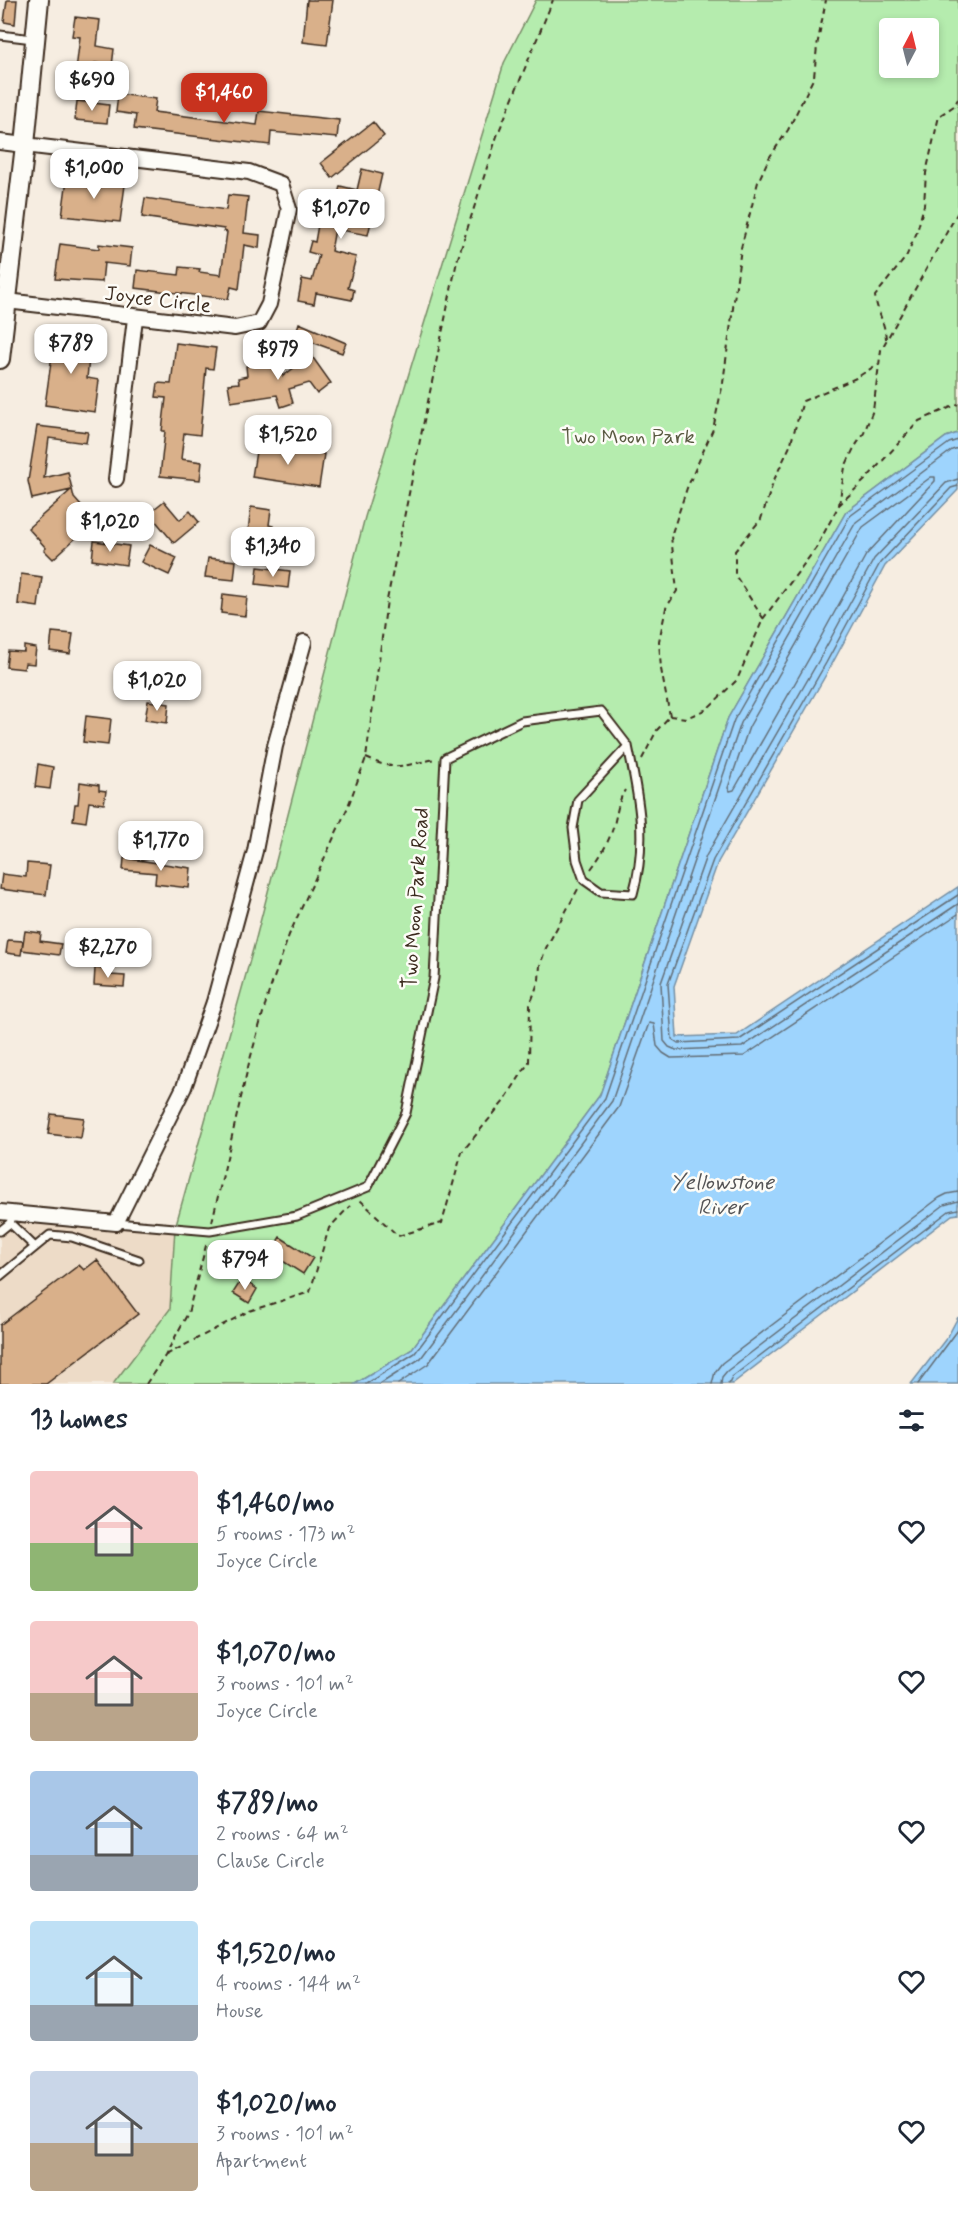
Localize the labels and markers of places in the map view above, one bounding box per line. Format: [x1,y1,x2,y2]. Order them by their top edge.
pin: $690 [56,61,128,112]
pin: $1,460 [175,73,273,124]
pin: $1,000 [45,149,143,200]
pin: $1,070 [292,189,390,240]
pin: $789 [35,324,107,375]
pin: $979 [242,330,314,381]
pin: $1,520 [239,415,337,466]
pin: $1,020 [61,502,159,553]
pin: $1,340 [224,527,322,578]
pin: $1,020 [108,661,206,712]
pin: $1,770 [112,821,210,872]
pin: $2,270 [59,928,157,979]
pin: $794 [209,1240,281,1291]

